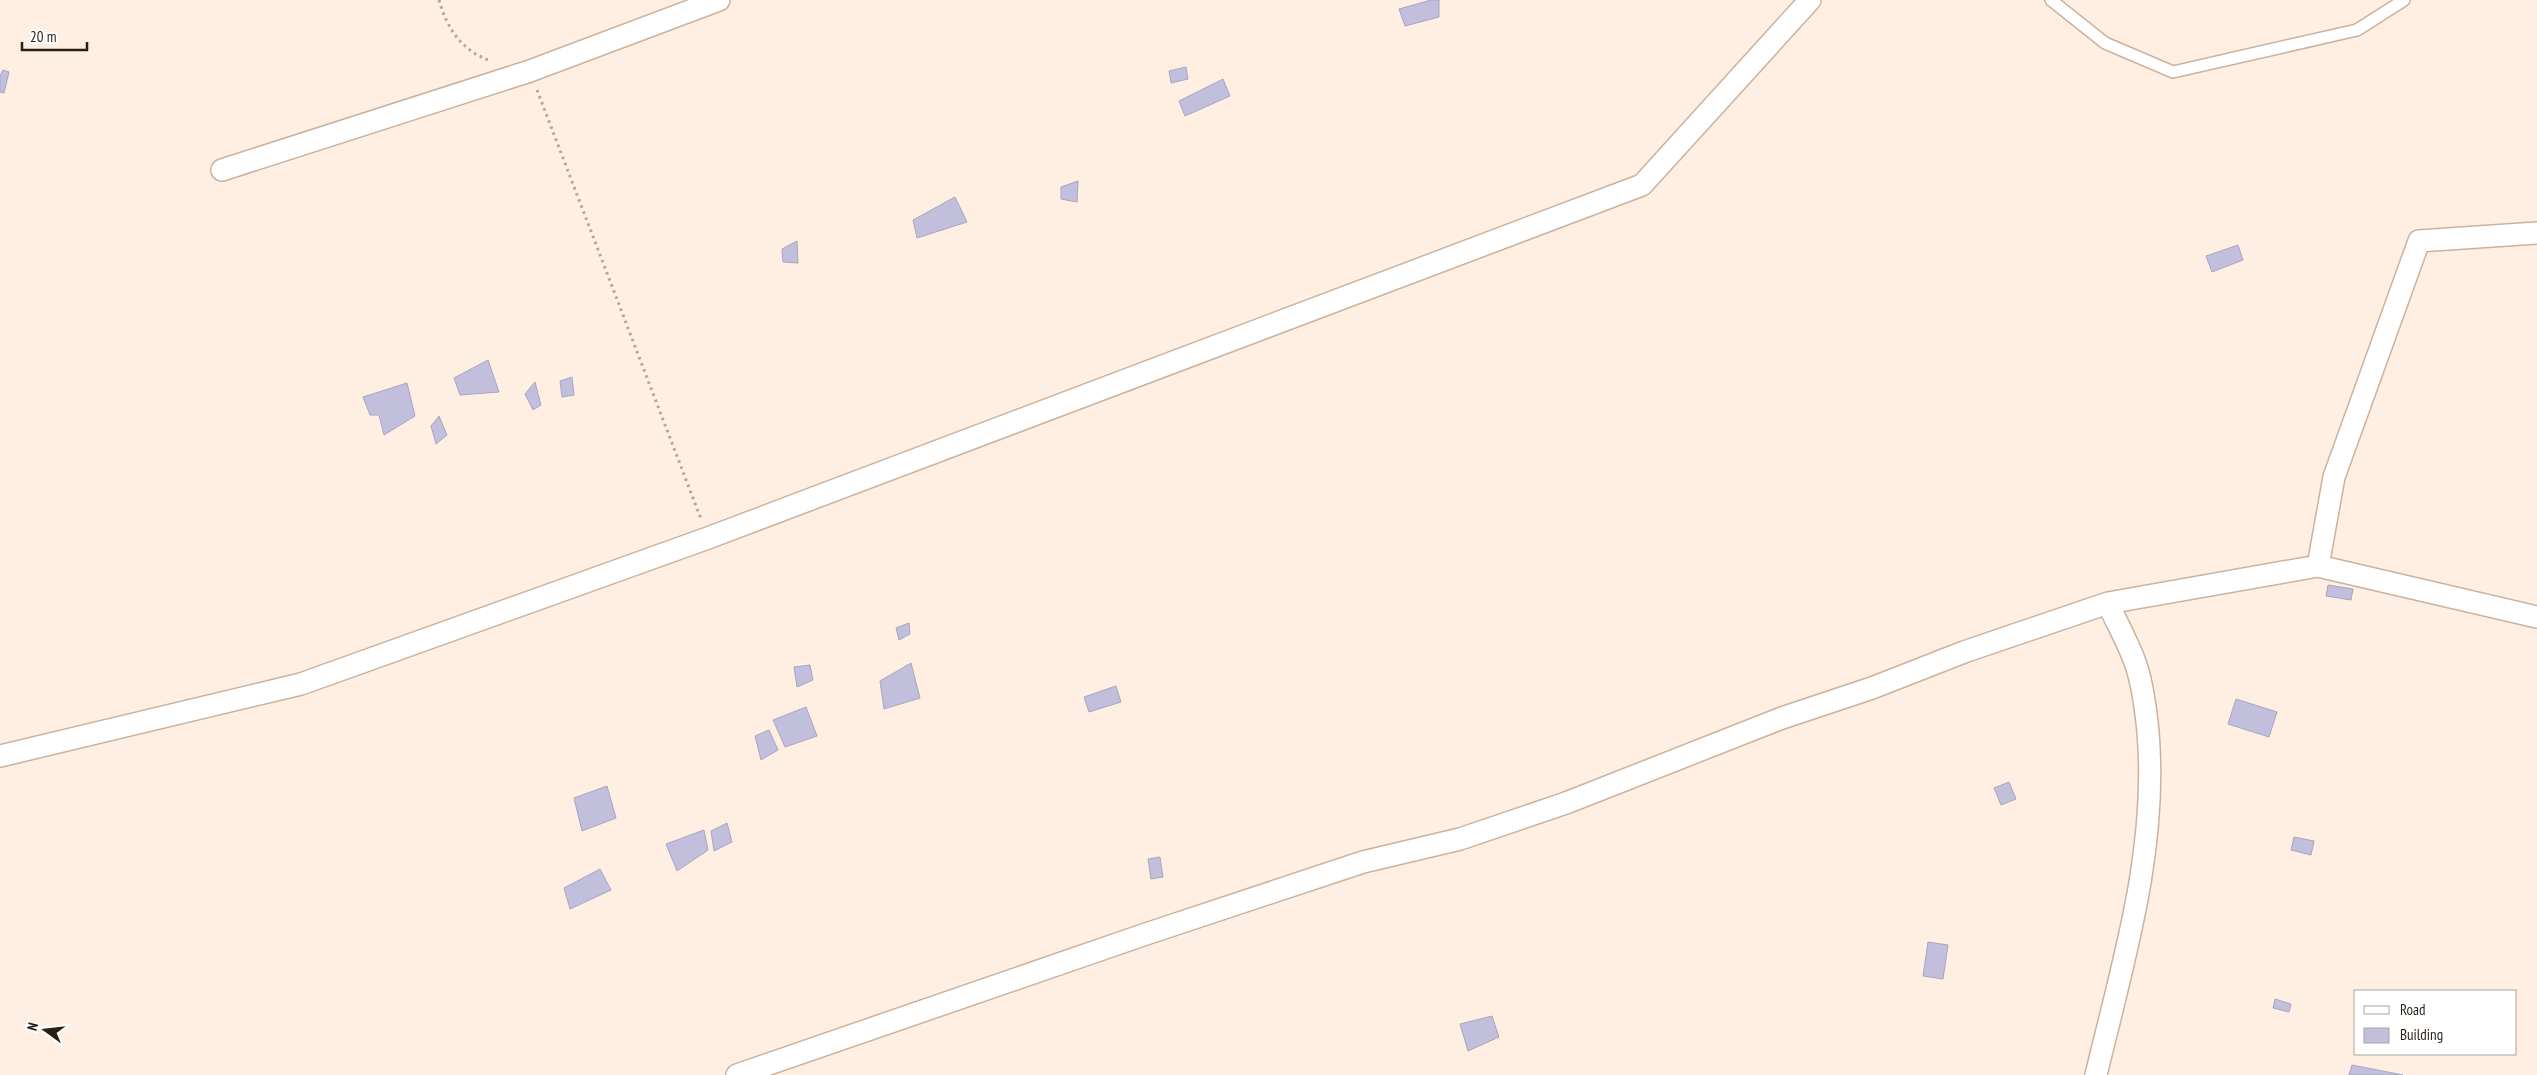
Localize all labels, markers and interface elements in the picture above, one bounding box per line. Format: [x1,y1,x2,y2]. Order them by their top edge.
scale bar [22,20,88,52]
text: 20 m [30,27,56,46]
legend [2354,990,2517,1055]
text: Road [2400,1000,2426,1019]
north arrow [20,1005,70,1055]
text: N [23,1021,42,1033]
text: Building [2400,1025,2443,1044]

